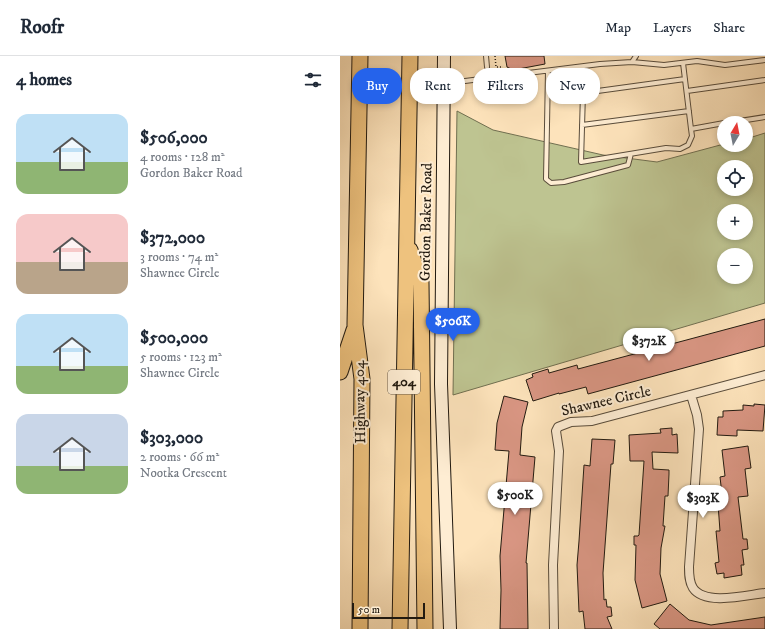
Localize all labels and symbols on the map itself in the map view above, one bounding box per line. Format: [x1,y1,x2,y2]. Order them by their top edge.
north arrow [717,116,753,152]
street label: Gordon Baker Road [415,162,437,281]
pin: $506K [425,308,481,342]
pin: $372K [621,328,677,362]
street label: Highway 404 [350,360,370,444]
road number: 404 [388,370,420,394]
street label: Shawnee Circle [559,381,653,421]
pin: $500K [487,482,543,516]
pin: $303K [675,485,731,519]
scale bar [352,601,425,620]

